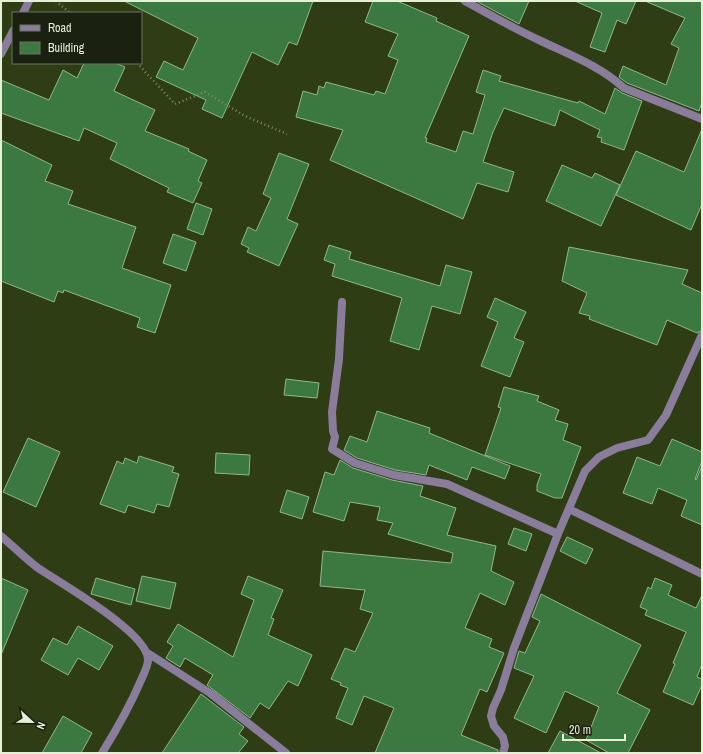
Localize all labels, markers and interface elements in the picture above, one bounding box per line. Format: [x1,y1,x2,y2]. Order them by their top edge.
legend [12,12,142,64]
text: Road [48,20,72,36]
text: Building [48,40,85,56]
north arrow [12,702,52,742]
scale bar [563,716,625,742]
text: N [34,720,49,731]
text: 20 m [569,722,591,738]

